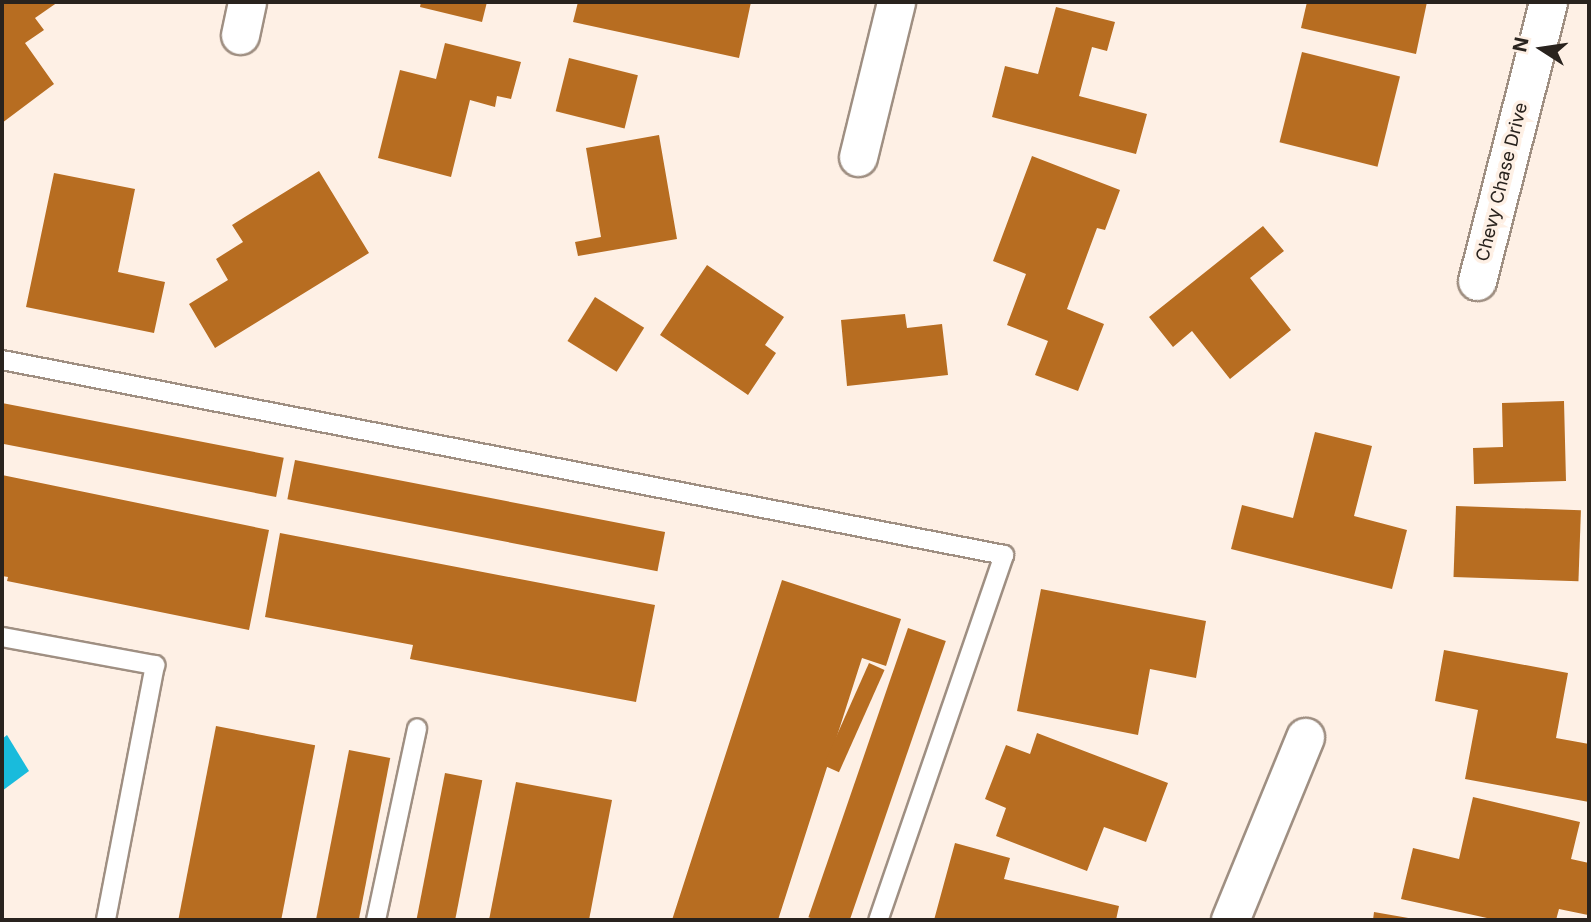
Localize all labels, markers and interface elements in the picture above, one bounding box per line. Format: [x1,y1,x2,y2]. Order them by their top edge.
north arrow [1507,14,1577,84]
text: N [1508,35,1534,54]
street label: Chevy Chase Drive [1472,100,1532,264]

